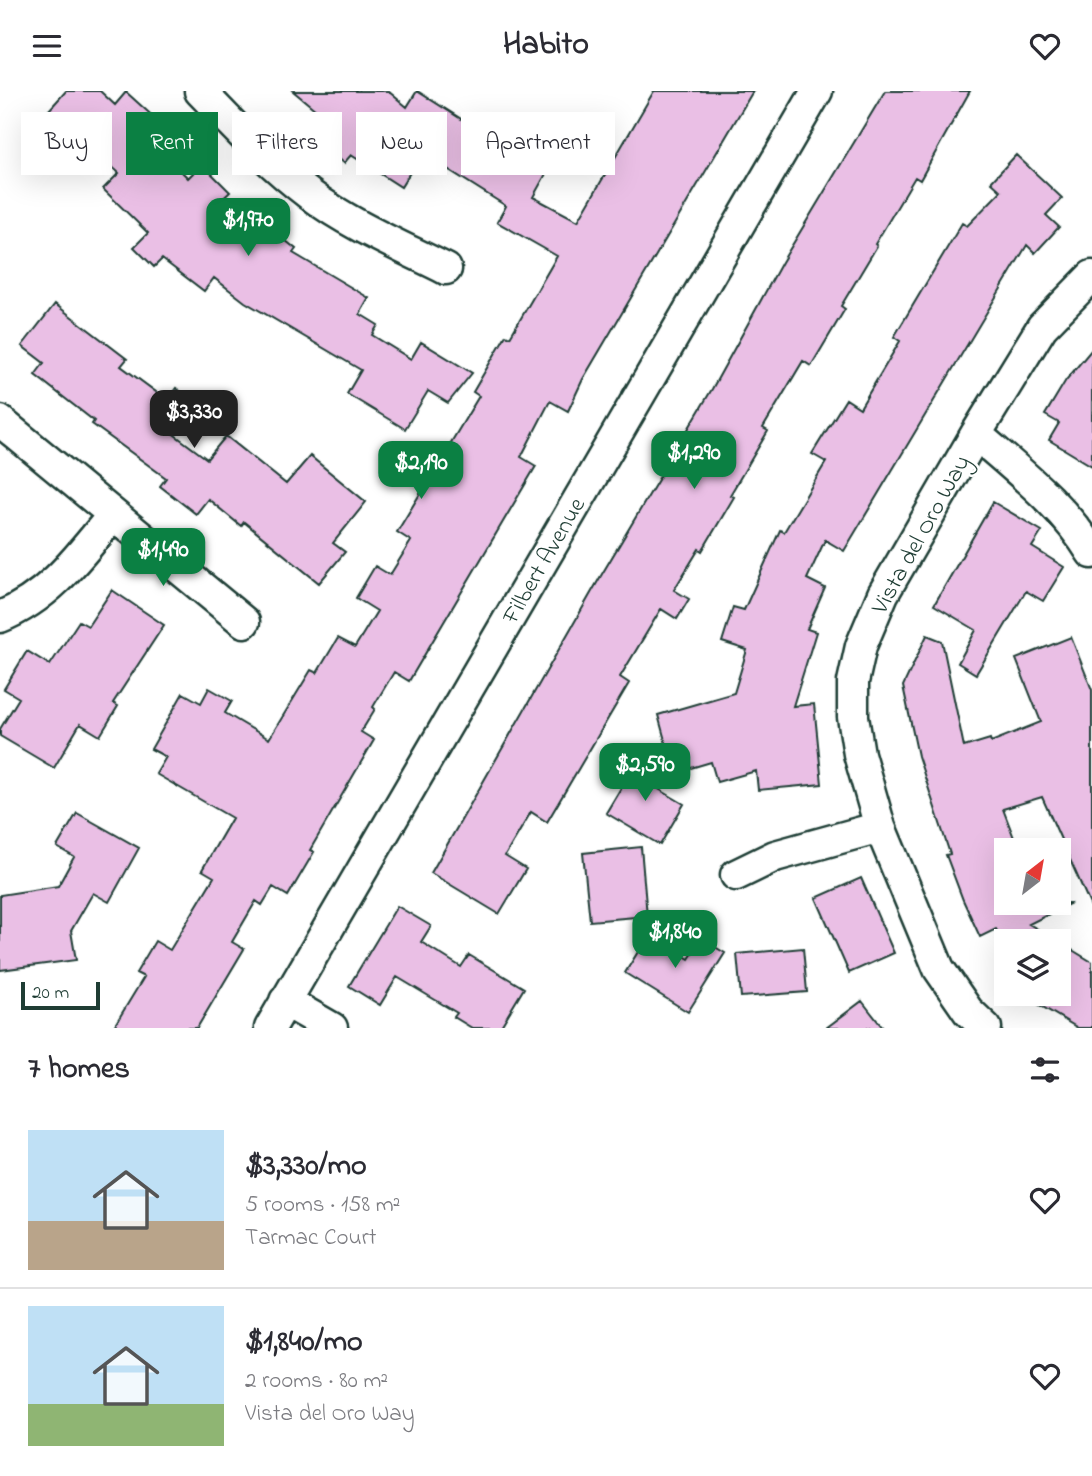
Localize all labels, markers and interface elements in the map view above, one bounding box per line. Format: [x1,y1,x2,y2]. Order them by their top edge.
text: Habito [503,22,589,69]
icon: menu [28,27,66,65]
icon: heart [1026,27,1064,65]
chip: Buy [21,112,112,175]
chip: Rent [126,112,218,175]
chip: Filters [232,112,342,175]
chip: New [356,112,447,175]
chip: Apartment [461,112,615,175]
pin: $1,970 [191,199,305,258]
text: $1,970 [222,204,274,237]
pin: $3,330 [137,391,251,450]
text: $3,330 [166,396,222,429]
pin: $1,290 [637,431,751,491]
text: $1,290 [667,437,721,470]
pin: $2,190 [364,441,478,501]
text: $2,190 [394,447,448,480]
street label: Vista del Oro Way [864,449,981,622]
street label: Filbert Avenue [494,491,596,632]
pin: $1,490 [106,529,220,588]
text: $1,490 [137,534,189,567]
pin: $2,590 [588,743,702,803]
text: $2,590 [615,749,675,782]
north arrow [994,838,1071,915]
map controls [994,838,1071,1006]
pin: $1,840 [618,911,732,970]
text: $1,840 [648,916,702,949]
button: layers [994,929,1071,1006]
scale bar [21,979,100,1011]
text: 20 m [32,980,69,1007]
text: 7 homes [28,1048,130,1092]
icon: filters [1026,1051,1064,1089]
text: $3,330/mo [245,1145,367,1189]
icon: home [84,1158,168,1242]
icon: heart [1026,1181,1064,1219]
text: 5 rooms · 158 m² [245,1189,400,1222]
text: Tarmac Court [245,1222,377,1255]
text: $1,840/mo [245,1321,363,1365]
icon: home [84,1334,168,1418]
icon: heart [1026,1357,1064,1395]
text: 2 rooms · 80 m² [245,1365,388,1398]
text: Vista del Oro Way [245,1398,415,1431]

